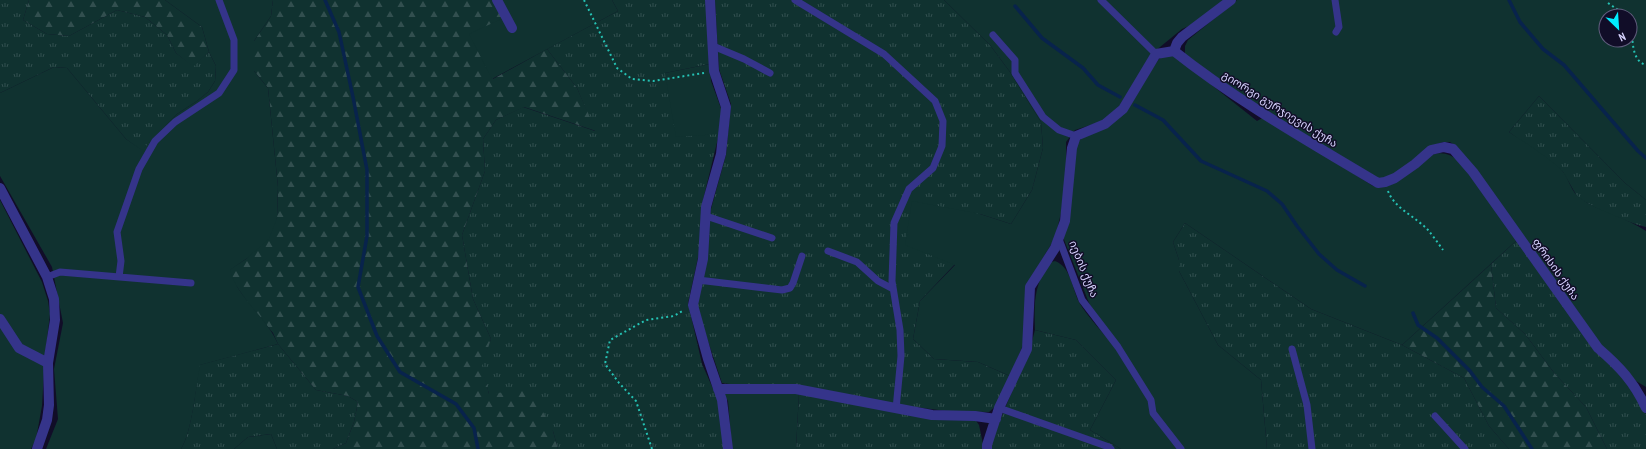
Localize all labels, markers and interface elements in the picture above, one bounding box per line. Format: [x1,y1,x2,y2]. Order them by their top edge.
north arrow [1598,8,1638,48]
text: N [1617,29,1628,45]
street label: გიორგი გურჯიევის ქუჩა [1220,68,1340,150]
street label: ფრისის ქუჩა [1530,235,1582,303]
street label: იების ქუჩა [1066,238,1102,300]

